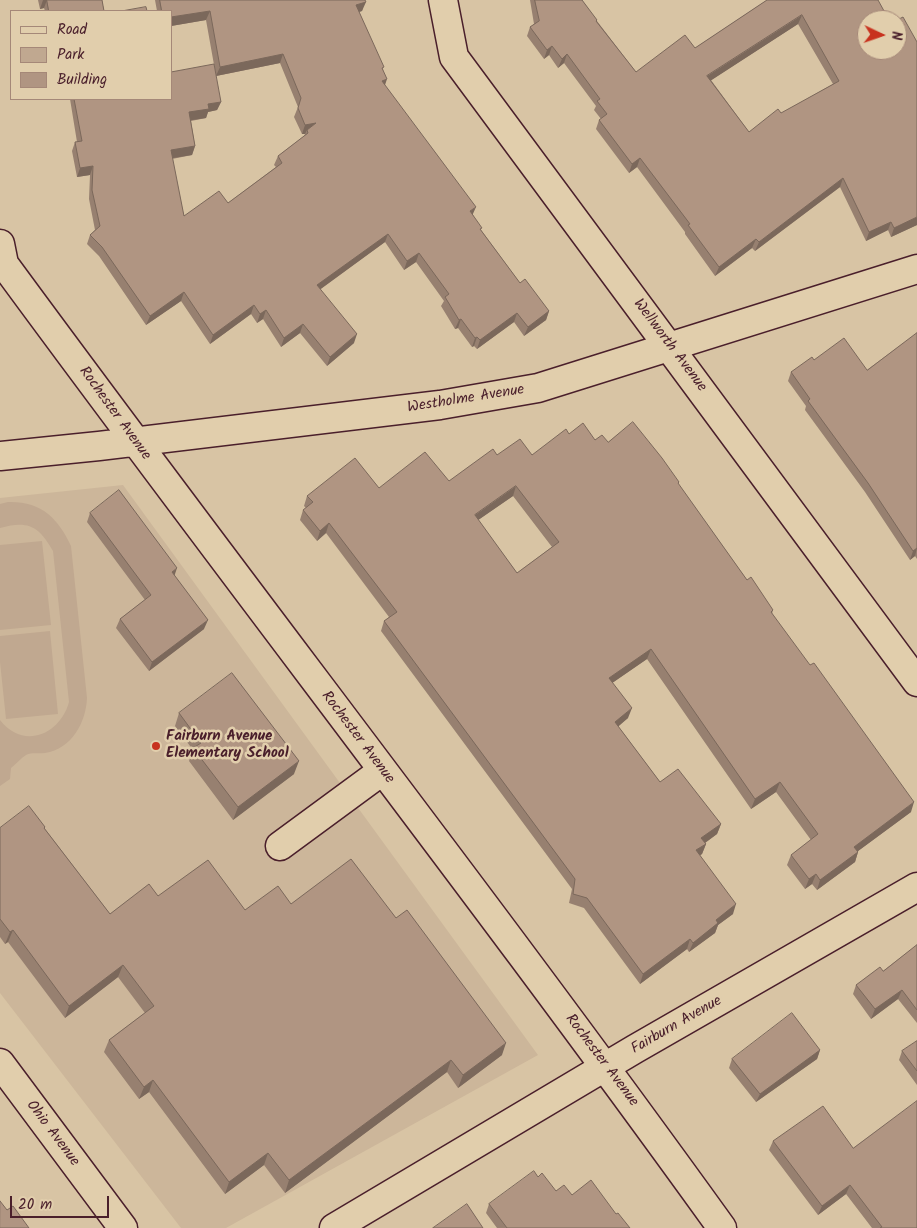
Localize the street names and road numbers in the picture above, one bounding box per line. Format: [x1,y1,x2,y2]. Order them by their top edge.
street label: Wellworth Avenue [628,296,710,396]
street label: Rochester Avenue [74,364,154,464]
street label: Westholme Avenue [406,382,526,418]
street label: Rochester Avenue [316,688,398,788]
street label: Fairburn Avenue [628,993,726,1059]
street label: Rochester Avenue [560,1011,642,1111]
street label: Ohio Avenue [21,1098,83,1170]

